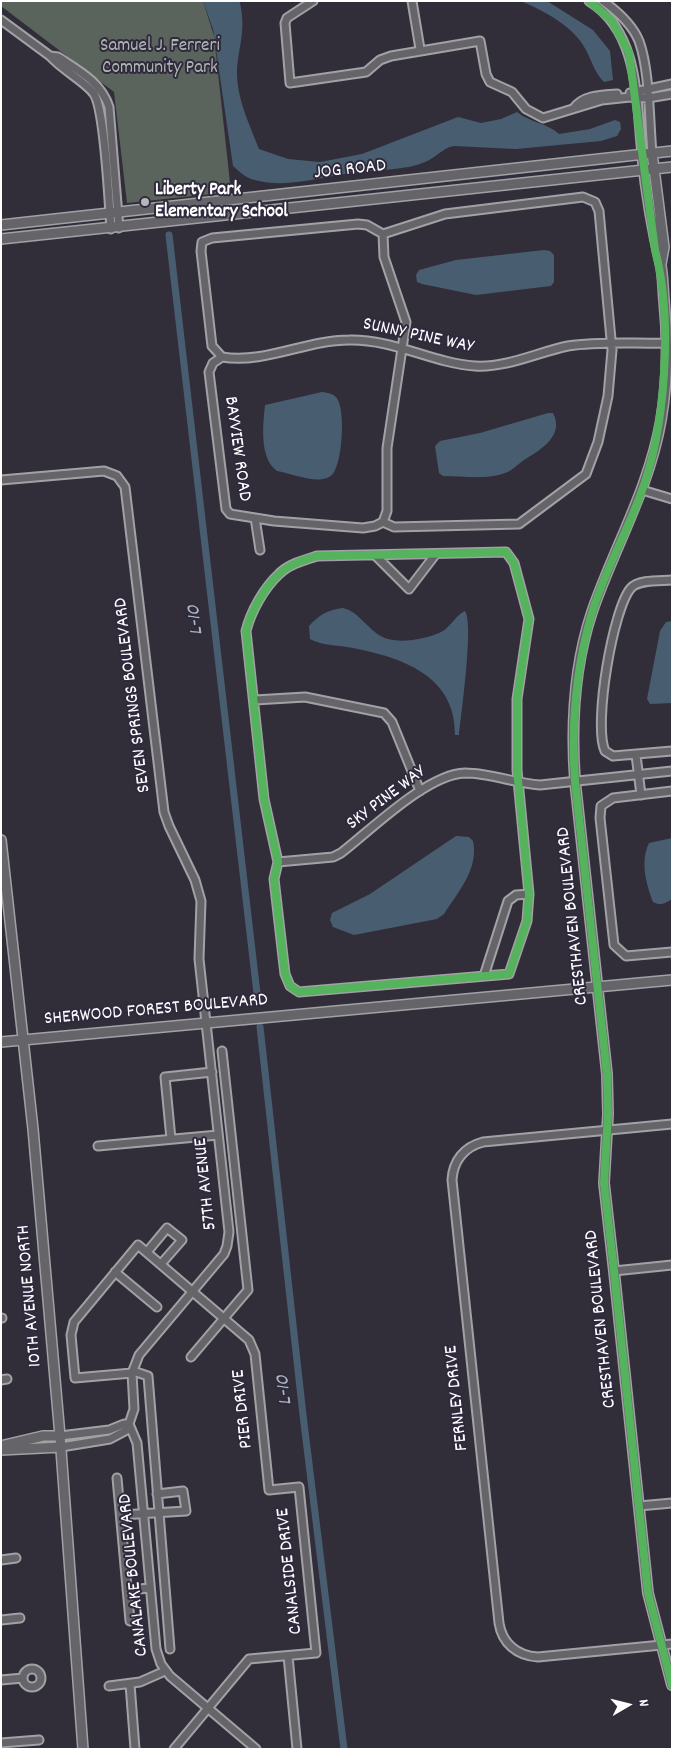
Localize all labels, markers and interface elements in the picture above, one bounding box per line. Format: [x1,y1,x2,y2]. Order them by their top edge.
park label: Samuel J. Ferreri Community Park [100,36,220,80]
street label: JOG ROAD [313,156,387,186]
place label: Liberty Park Elementary School [155,180,288,224]
marker: Liberty Park Elementary School [139,196,151,208]
street label: SUNNY PINE WAY [360,314,476,360]
street label: BAYVIEW ROAD [217,395,255,503]
street label: SEVEN SPRINGS BOULEVARD [111,596,157,794]
water label: L-10 [183,604,211,636]
street label: SKY PINE WAY [343,762,431,836]
street label: CRESTHAVEN BOULEVARD [553,826,595,1006]
street label: SHERWOOD FOREST BOULEVARD [43,990,269,1032]
street label: 57TH AVENUE [191,1137,223,1231]
street label: 10TH AVENUE NORTH [13,1224,49,1368]
street label: CRESTHAVEN BOULEVARD [581,1229,623,1409]
street label: FERNLEY DRIVE [441,1344,475,1452]
street label: PIER DRIVE [229,1368,259,1450]
water label: L-10 [272,1374,300,1406]
street label: CANALAKE BOULEVARD [115,1493,155,1657]
street label: CANALSIDE DRIVE [273,1507,309,1635]
north arrow [603,1680,653,1730]
text: N [632,1698,653,1708]

